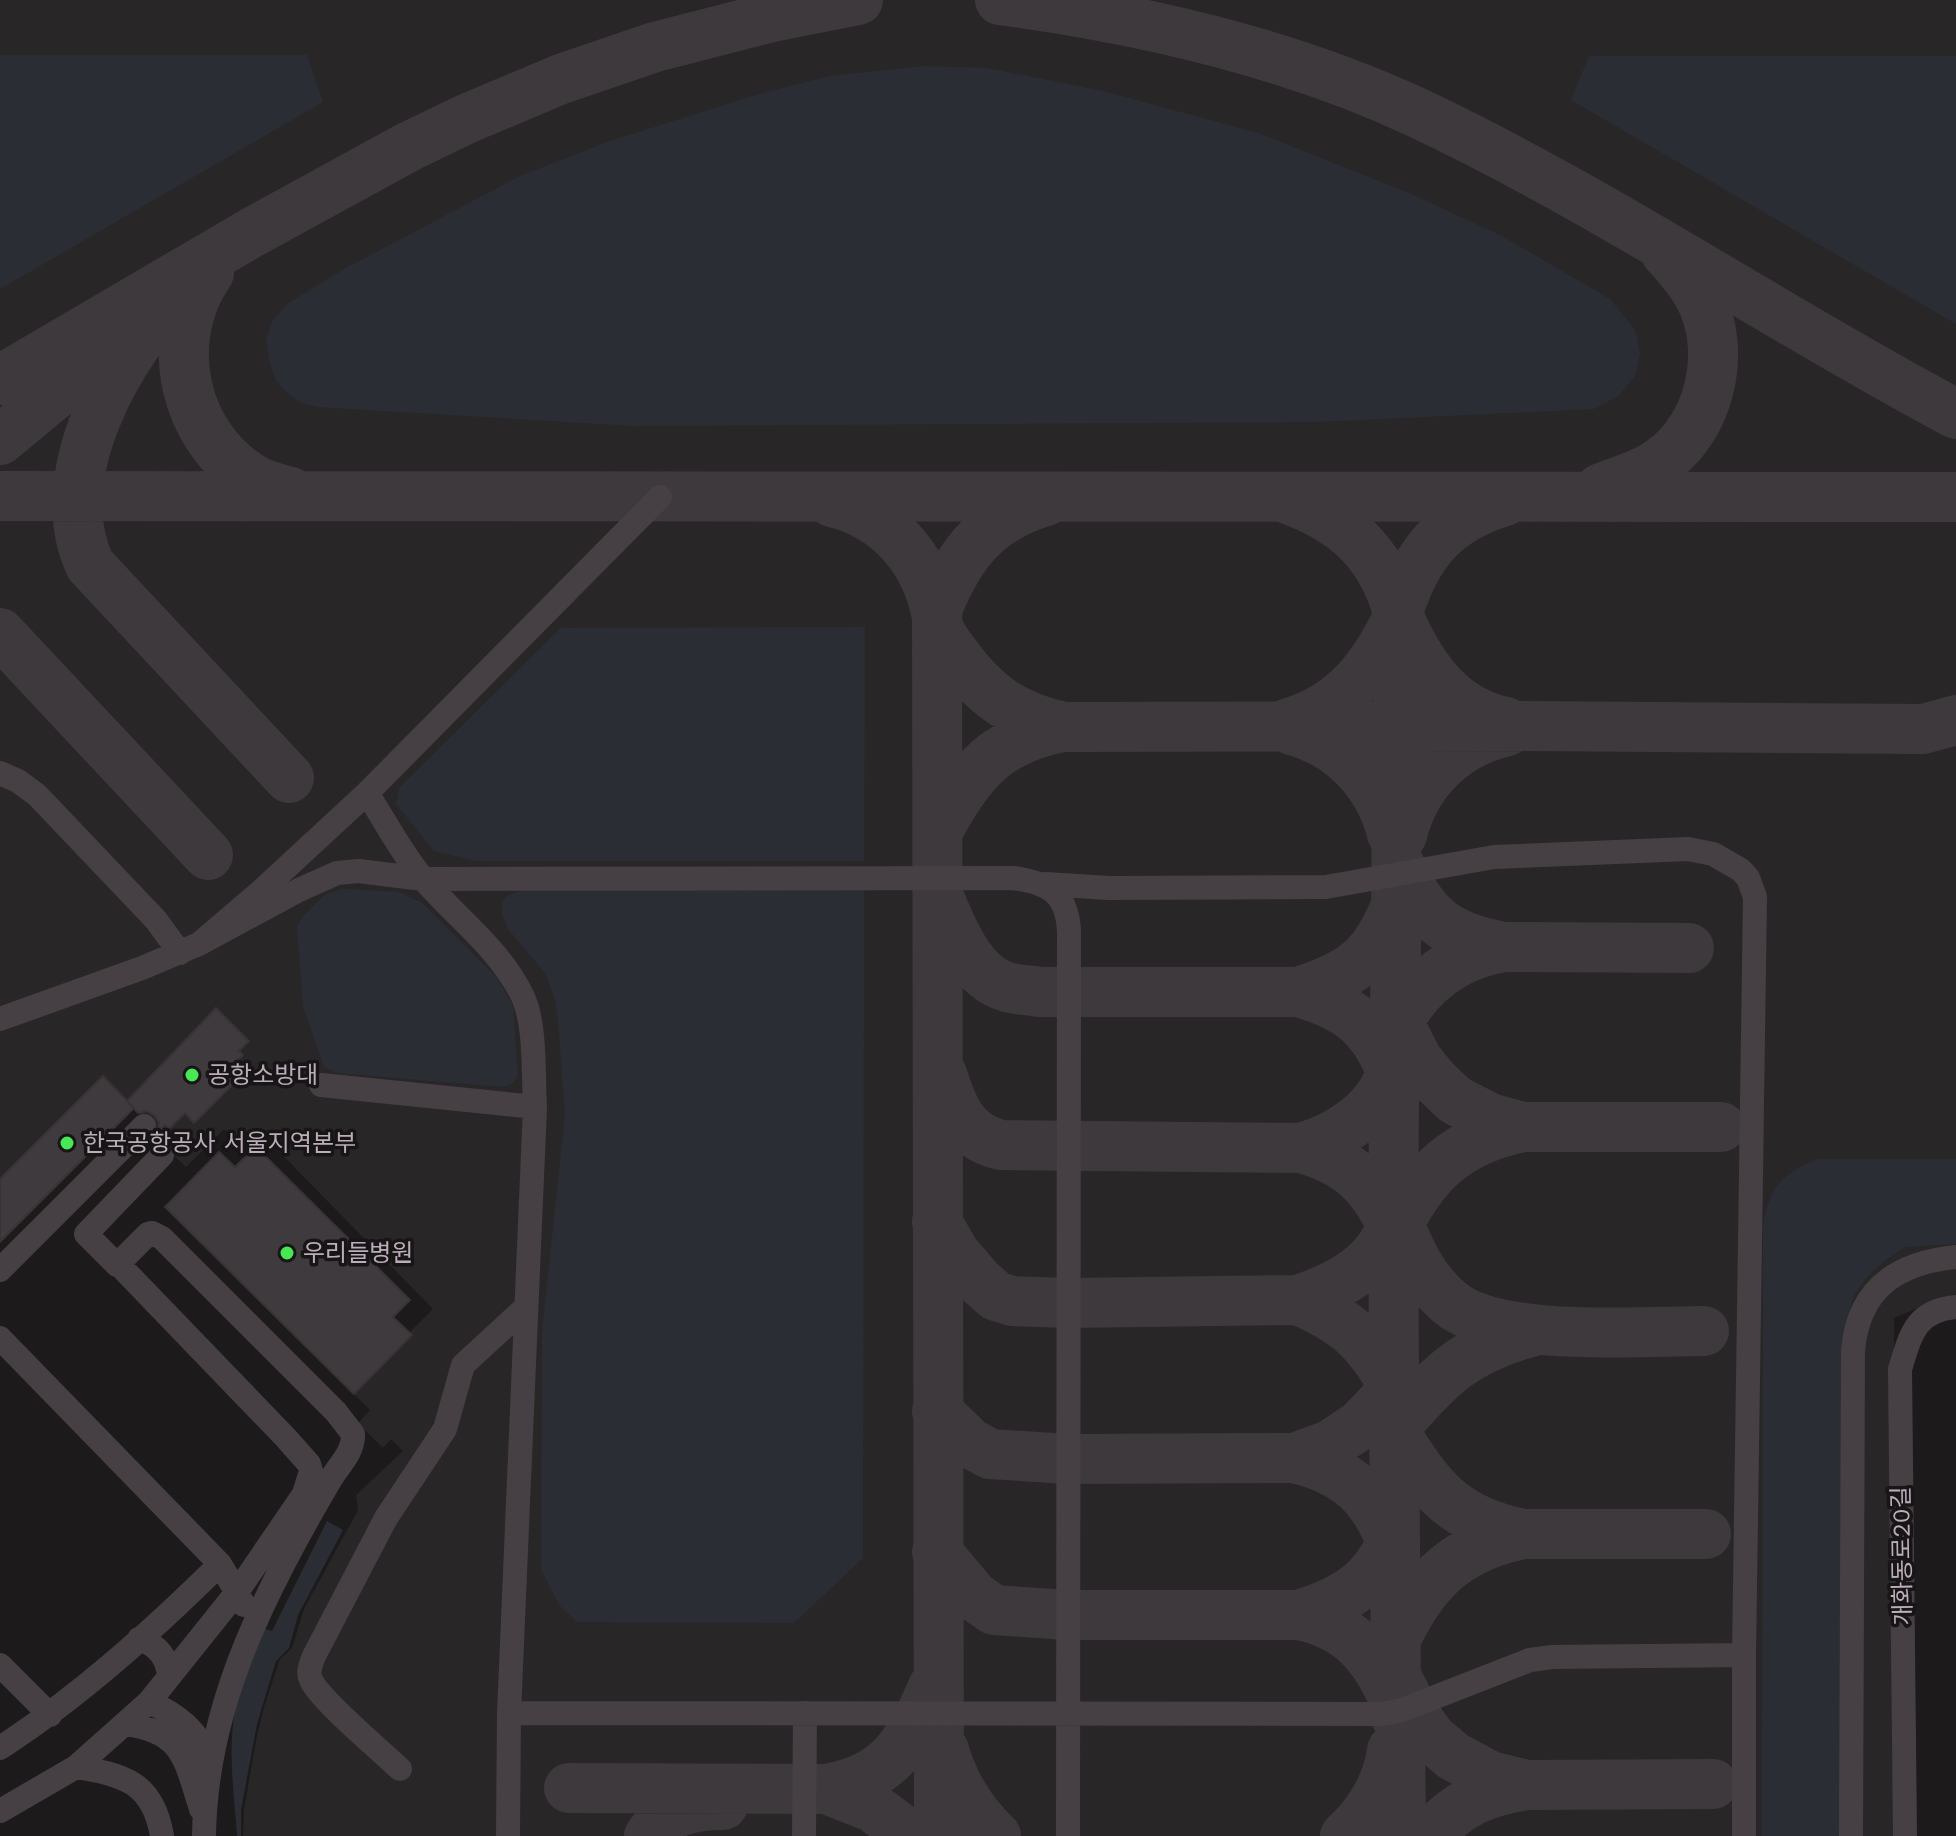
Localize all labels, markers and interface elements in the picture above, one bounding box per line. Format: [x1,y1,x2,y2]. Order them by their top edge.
place label: 공항소방대 [208,1061,318,1089]
marker: 공항소방대 [183,1066,201,1084]
place label: 한국공항공사 서울지역본부 [83,1129,356,1157]
marker: 한국공항공사 서울지역본부 [58,1134,76,1152]
place label: 우리들병원 [303,1239,413,1267]
marker: 우리들병원 [278,1244,296,1262]
street label: 개화동로20길 [1887,1486,1917,1626]

